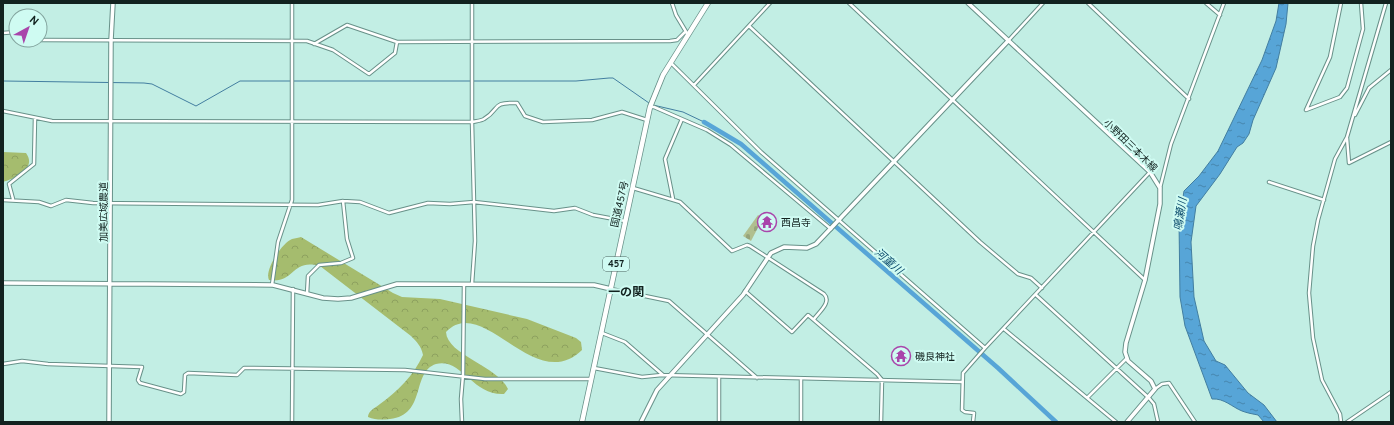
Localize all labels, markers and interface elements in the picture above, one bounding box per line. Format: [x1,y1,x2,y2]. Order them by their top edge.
north arrow [8,8,48,48]
text: N [26,13,41,29]
street label: 小野田三本木線 [1100,117,1160,175]
street label: 国道457号 [609,180,632,229]
street label: 加美広域農道 [98,182,111,242]
water label: 鳴瀬川 [1171,196,1191,232]
temple icon: 西昌寺 [756,211,778,233]
place label: 西昌寺 [781,217,811,230]
water label: 河童川 [871,246,906,279]
road number: 457 [603,257,629,271]
district label: 一の関 [608,285,644,301]
temple icon: 磯良神社 [890,345,912,367]
place label: 磯良神社 [915,351,955,364]

